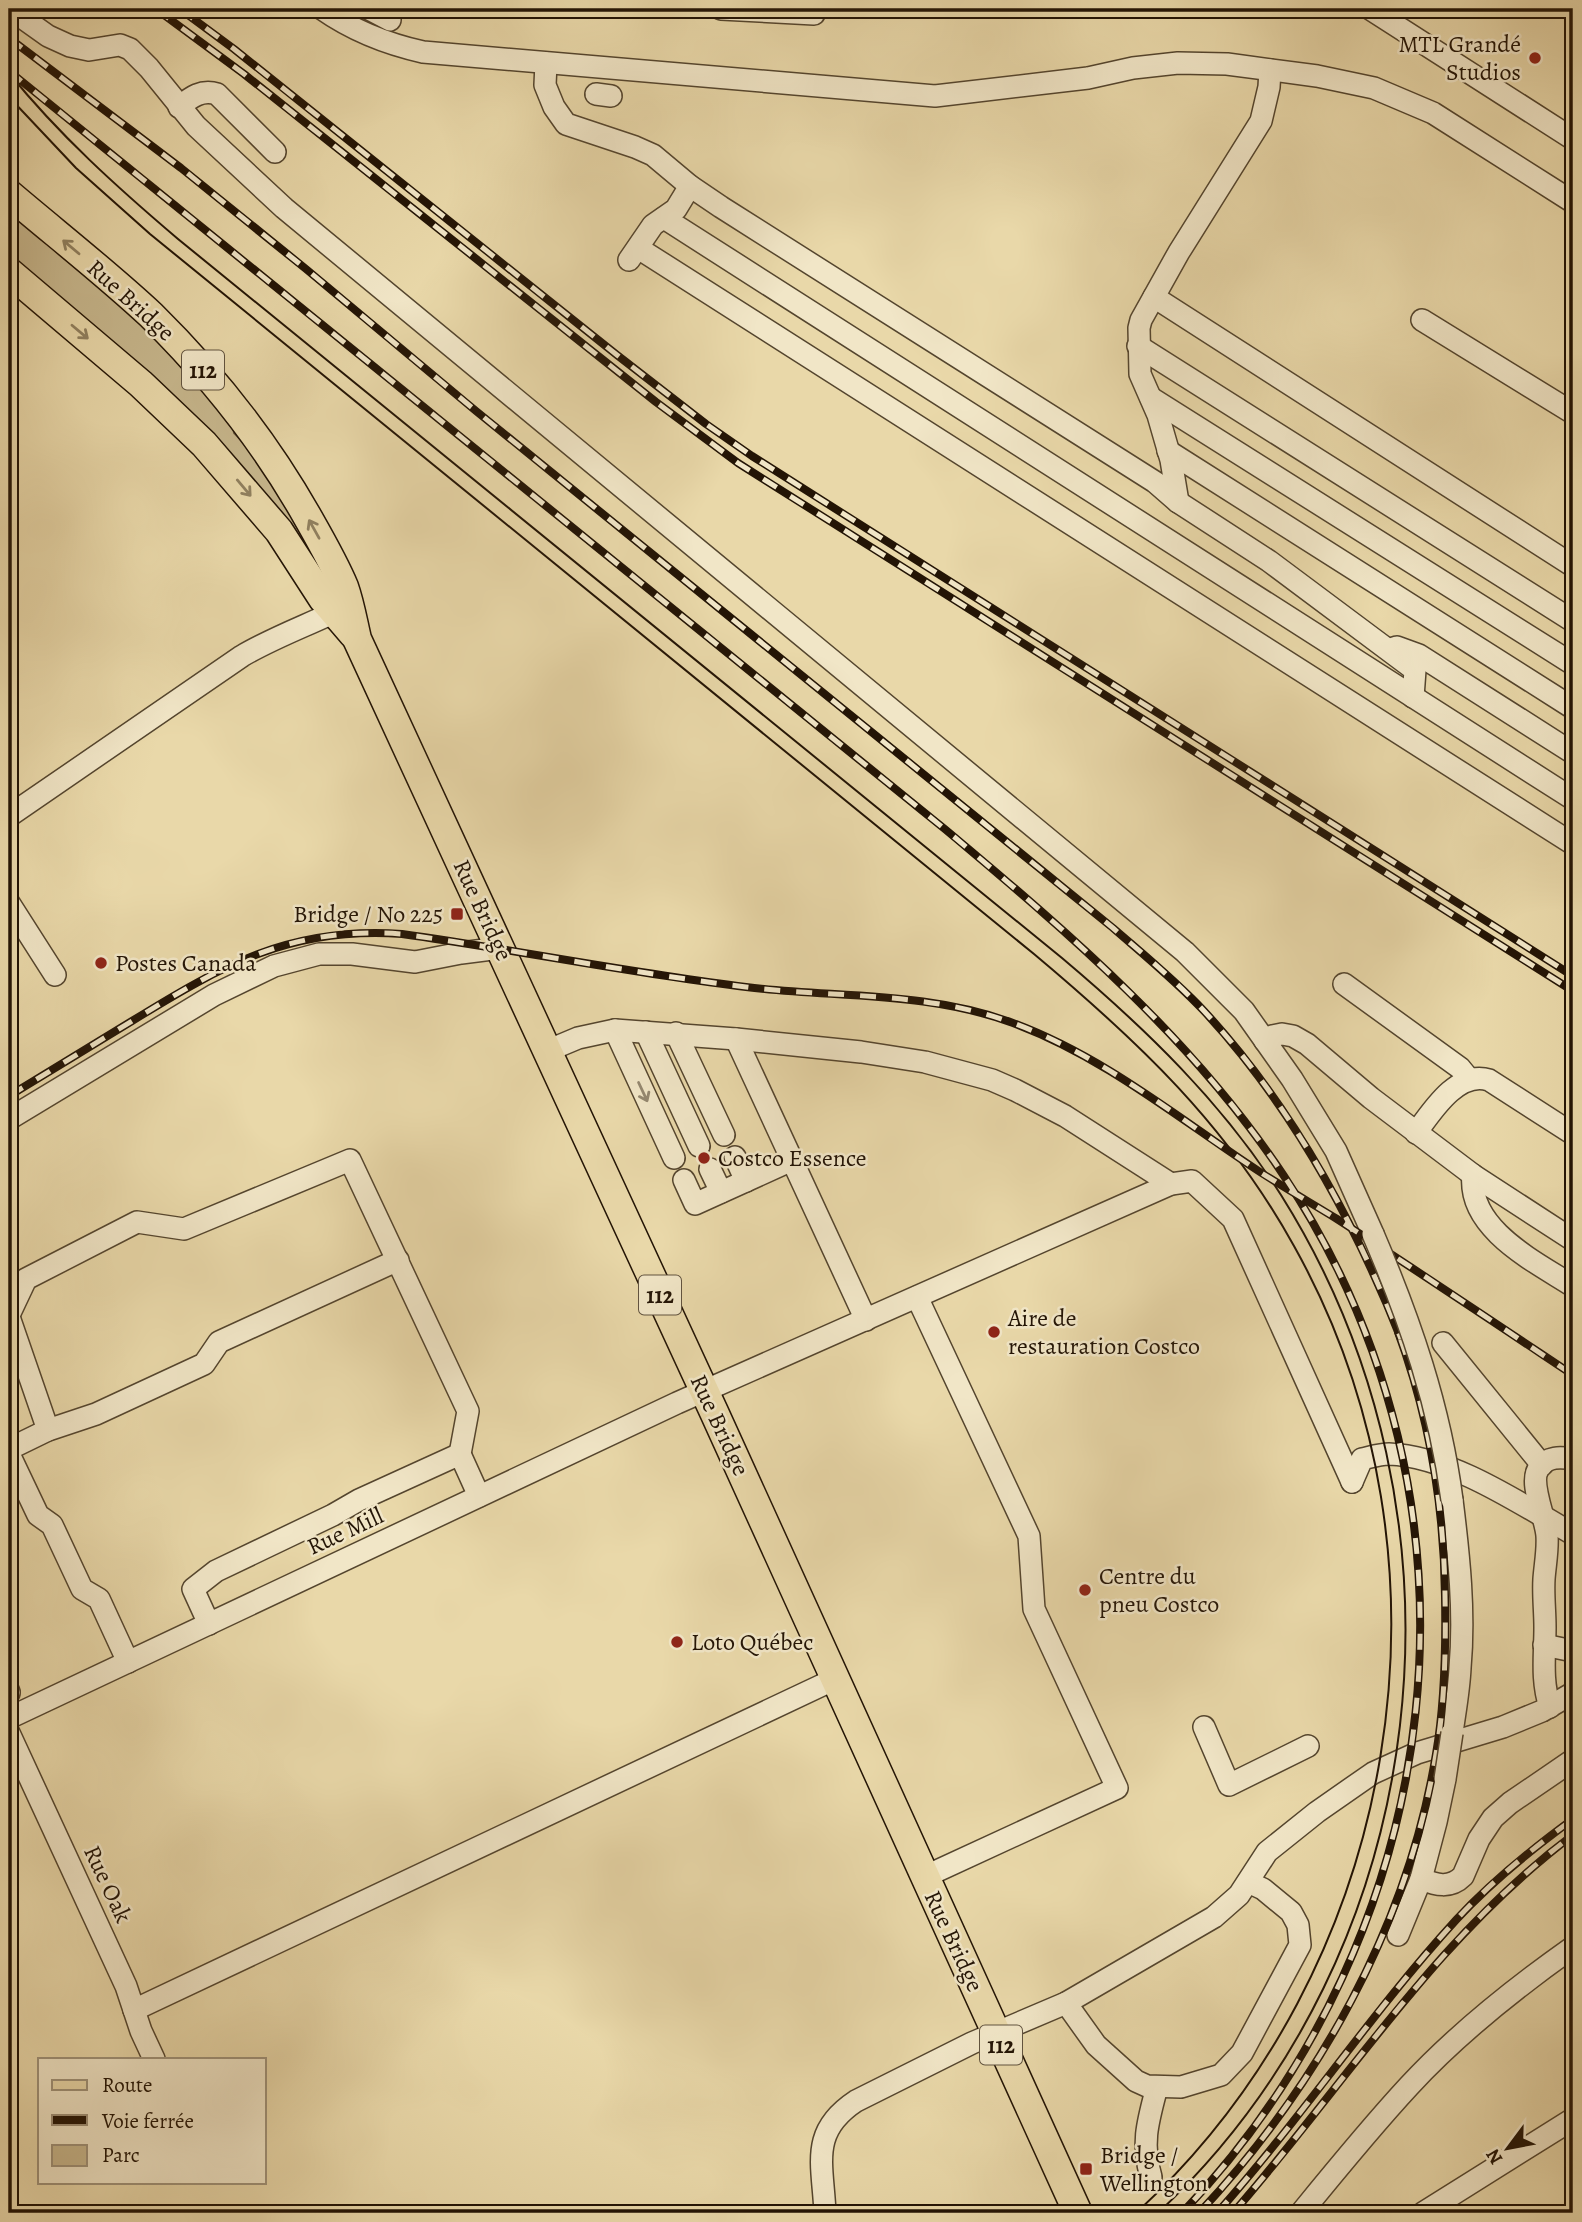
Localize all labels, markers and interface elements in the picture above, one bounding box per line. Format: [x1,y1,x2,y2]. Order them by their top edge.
place label: MTL Grandé Studios [1398,28,1521,88]
marker: MTL Grandé Studios [1527,50,1543,66]
one-way arrow [63,239,81,255]
street label: Rue Bridge [80,252,182,348]
one-way arrow [70,324,88,340]
road number: 112 [182,350,224,390]
one-way arrow [236,479,252,497]
one-way arrow [307,519,321,539]
street label: Rue Bridge [446,854,520,966]
place label: Bridge / No 225 [293,898,443,930]
marker: Bridge / No 225 [449,906,465,922]
place label: Postes Canada [115,947,257,979]
marker: Postes Canada [93,955,109,971]
one-way arrow [637,1081,650,1102]
place label: Costco Essence [718,1142,867,1174]
marker: Costco Essence [696,1150,712,1166]
road number: 112 [639,1276,681,1314]
place label: Aire de restauration Costco [1007,1302,1200,1362]
marker: Aire de restauration Costco [986,1324,1002,1340]
street label: Rue Bridge [683,1369,757,1481]
street label: Rue Mill [302,1499,389,1563]
place label: Centre du pneu Costco [1099,1560,1219,1620]
marker: Centre du pneu Costco [1077,1582,1093,1598]
place label: Loto Québec [691,1626,813,1658]
marker: Loto Québec [669,1634,685,1650]
street label: Rue Oak [76,1840,140,1928]
street label: Rue Bridge [917,1885,991,1997]
road number: 112 [980,2026,1022,2064]
legend [38,2058,266,2184]
text: Route [102,2071,152,2099]
text: Voie ferrée [101,2107,194,2135]
north arrow [1474,2114,1544,2184]
place label: Bridge / Wellington [1099,2139,1208,2199]
text: Parc [102,2141,140,2169]
text: N [1480,2144,1509,2169]
marker: Bridge / Wellington [1078,2161,1094,2177]

